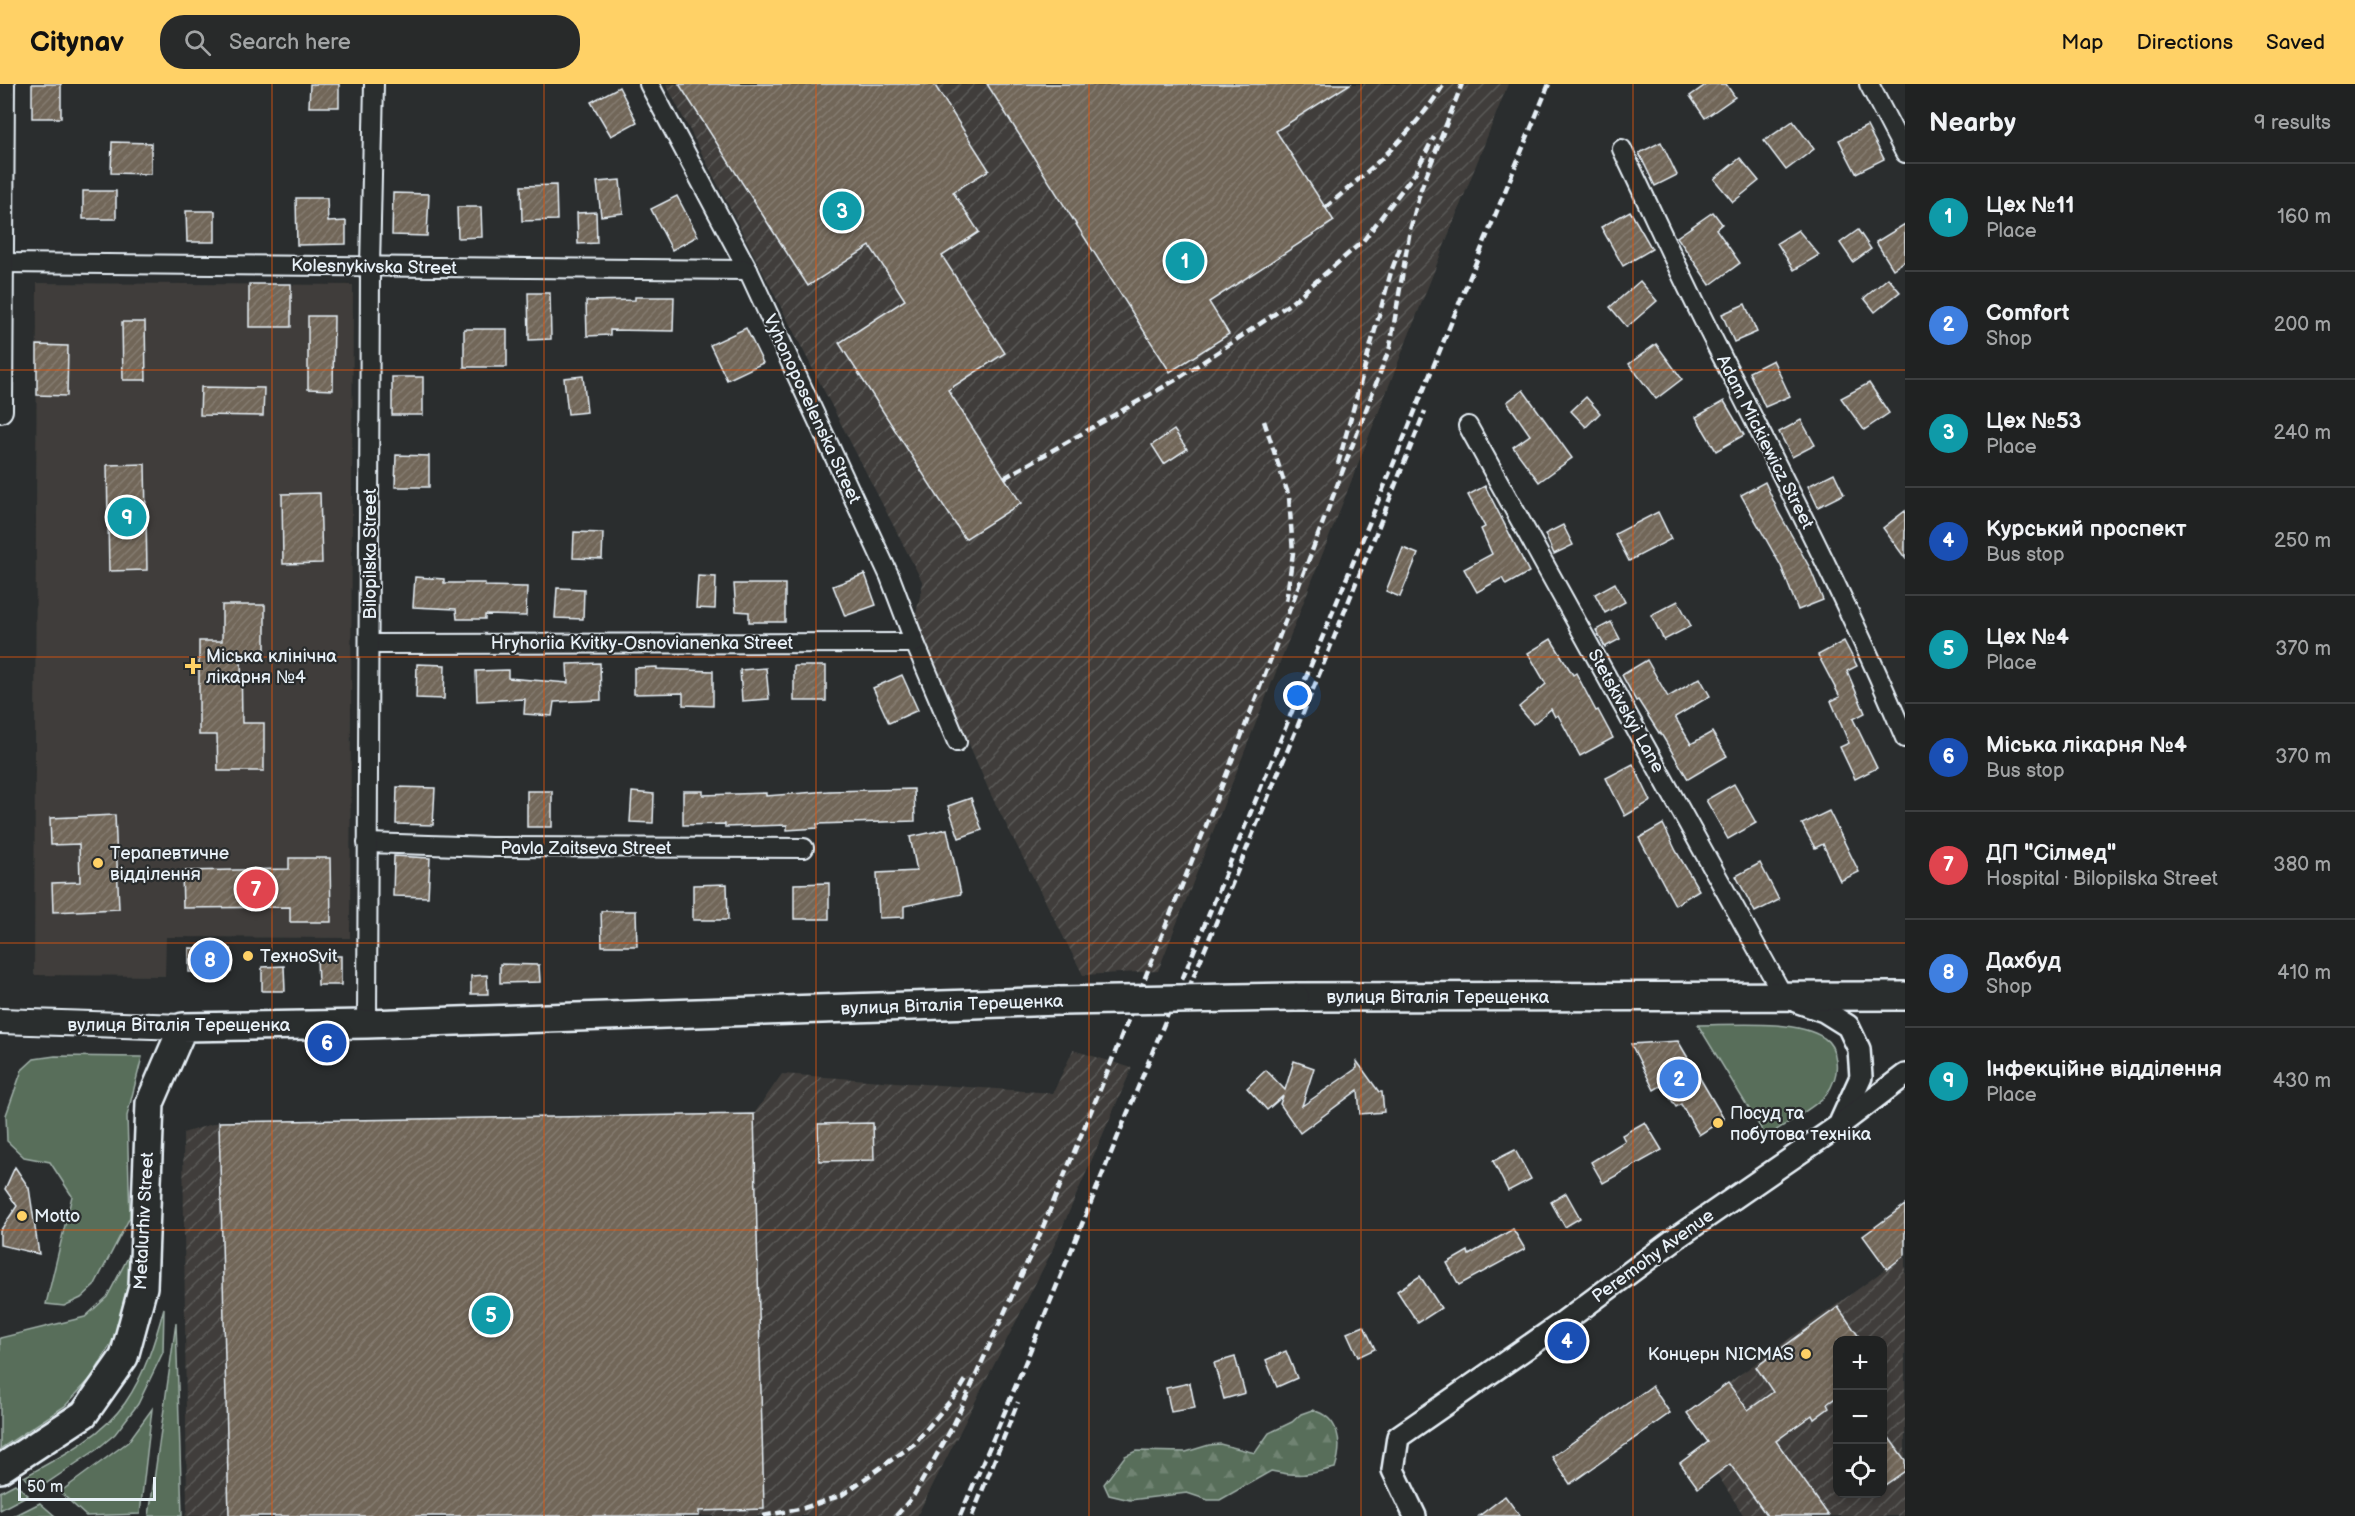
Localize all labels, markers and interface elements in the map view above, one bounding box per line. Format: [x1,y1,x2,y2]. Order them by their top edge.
search box [160,15,580,69]
text: Citynav [30,26,124,59]
icon: search [181,26,214,59]
text: Search here [229,29,351,56]
text: Map [2061,30,2104,55]
text: Directions [2137,30,2233,55]
text: Saved [2266,30,2325,55]
text: Nearby [1929,108,2016,139]
text: 9 results [2254,111,2331,135]
pin: 3 [822,188,862,234]
text: Цех №11 [1986,192,2074,219]
text: 1 [1944,205,1953,229]
text: 160 m [2277,205,2331,229]
text: Place [1986,219,2037,243]
pin: 1 [1166,238,1204,284]
street label: Kolesnykivska Street [291,255,458,279]
text: Comfort [1986,300,2069,327]
street label: Vyhonoposelenska Street [759,311,865,507]
text: 2 [1943,313,1954,337]
text: 200 m [2274,313,2331,337]
text: Shop [1986,327,2032,351]
street label: Adam Mickiewicz Street [1712,352,1818,533]
text: Цех №53 [1986,408,2081,435]
text: 3 [1943,421,1954,445]
text: 240 m [2274,421,2331,445]
text: Place [1986,435,2037,459]
street label: Bilopilska Street [360,488,381,619]
pin: 9 [108,494,146,540]
text: Курський проспект [1986,516,2186,543]
text: 4 [1943,529,1954,553]
text: 250 m [2274,529,2331,553]
text: Bus stop [1986,543,2065,567]
text: Цех №4 [1986,624,2069,651]
street label: Hryhoriia Kvitky-Osnovianenka Street [491,633,794,654]
text: 5 [1943,637,1954,661]
text: 370 m [2275,637,2331,661]
place label: Міська клінічна лікарня №4 [206,646,337,688]
street label: Stetskivskyi Lane [1583,646,1669,777]
text: Place [1986,651,2037,675]
marker: Міська клінічна лікарня №4 [184,657,202,675]
your location [1283,681,1312,710]
text: Міська лікарня №4 [1986,732,2187,759]
text: 6 [1942,745,1955,769]
text: 370 m [2275,745,2331,769]
text: Bus stop [1986,759,2065,783]
street label: Pavla Zaitseva Street [500,838,672,859]
text: ДП "Сілмед" [1986,840,2116,867]
place label: Терапевтичне відділення [110,843,229,885]
text: 7 [1943,853,1954,877]
text: 380 m [2273,853,2331,877]
marker: Терапевтичне відділення [91,856,105,870]
pin: 7 [236,866,276,912]
text: Hospital · Bilopilska Street [1986,867,2218,891]
pin: 8 [190,938,230,982]
place label: ТехноSvit [260,946,338,967]
text: Дахбуд [1986,948,2061,975]
marker: ТехноSvit [241,949,255,963]
text: 8 [1942,961,1955,985]
text: 410 m [2277,961,2331,985]
text: Shop [1986,975,2032,999]
street label: вулиця Віталія Терещенка [1326,987,1550,1008]
street label: вулиця Віталія Терещенка [840,991,1064,1019]
street label: вулиця Віталія Терещенка [67,1015,291,1036]
pin: 6 [308,1020,346,1066]
pin: 2 [1660,1056,1698,1102]
text: Інфекційне відділення [1986,1056,2222,1083]
text: 9 [1943,1069,1954,1093]
text: 430 m [2273,1069,2331,1093]
text: Place [1986,1083,2037,1107]
place label: Посуд та побутова техніка [1730,1103,1872,1145]
marker: Посуд та побутова техніка [1711,1116,1725,1130]
street label: Metalurhiv Street [130,1151,158,1290]
street label: Peremohy Avenue [1588,1205,1718,1307]
place label: Motto [34,1206,80,1227]
marker: Motto [15,1209,29,1223]
pin: 5 [472,1292,510,1338]
pin: 4 [1548,1318,1586,1364]
map controls [1833,1336,1887,1498]
button: + [1833,1336,1887,1390]
place label: Концерн NICMAS [1648,1344,1794,1365]
marker: Концерн NICMAS [1799,1347,1813,1361]
button: − [1833,1390,1887,1444]
button: locate [1833,1444,1887,1498]
scale bar [18,1474,156,1502]
text: 50 m [27,1478,63,1497]

